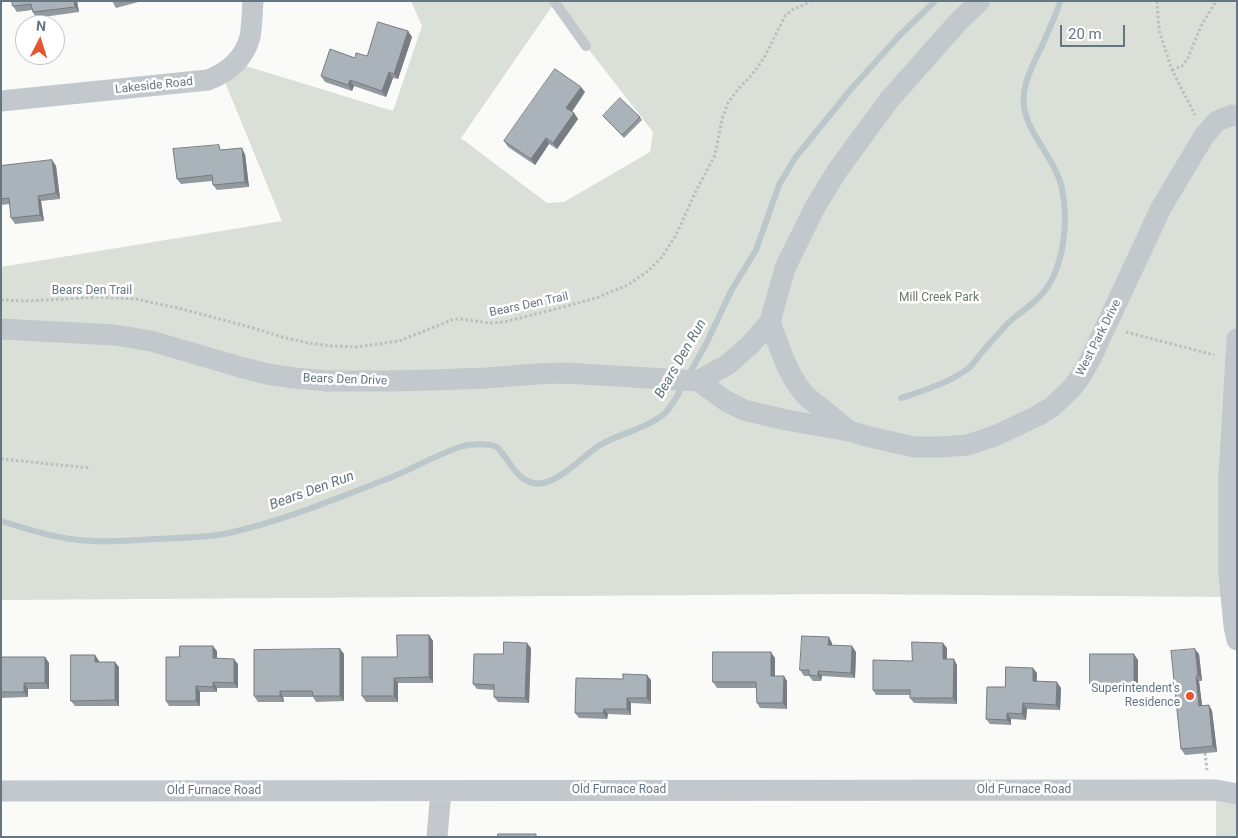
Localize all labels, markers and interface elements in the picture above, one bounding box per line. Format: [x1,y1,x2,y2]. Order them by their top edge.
north arrow [15,15,65,65]
scale bar [1063,15,1128,47]
text: N [36,18,47,34]
text: 20 m [1068,25,1102,43]
street label: Lakeside Road [114,75,194,97]
street label: Bears Den Trail [52,284,132,298]
street label: Bears Den Trail [488,290,570,320]
park label: Mill Creek Park [899,291,979,305]
street label: West Park Drive [1074,297,1124,379]
water label: Bears Den Run [652,316,710,402]
street label: Bears Den Drive [303,371,387,389]
water label: Bears Den Run [268,468,356,514]
place label: Superintendent's Residence [1091,682,1180,710]
marker: Superintendent's Residence [1184,690,1196,702]
street label: Old Furnace Road [572,783,666,797]
street label: Old Furnace Road [977,783,1071,797]
street label: Old Furnace Road [167,784,261,798]

